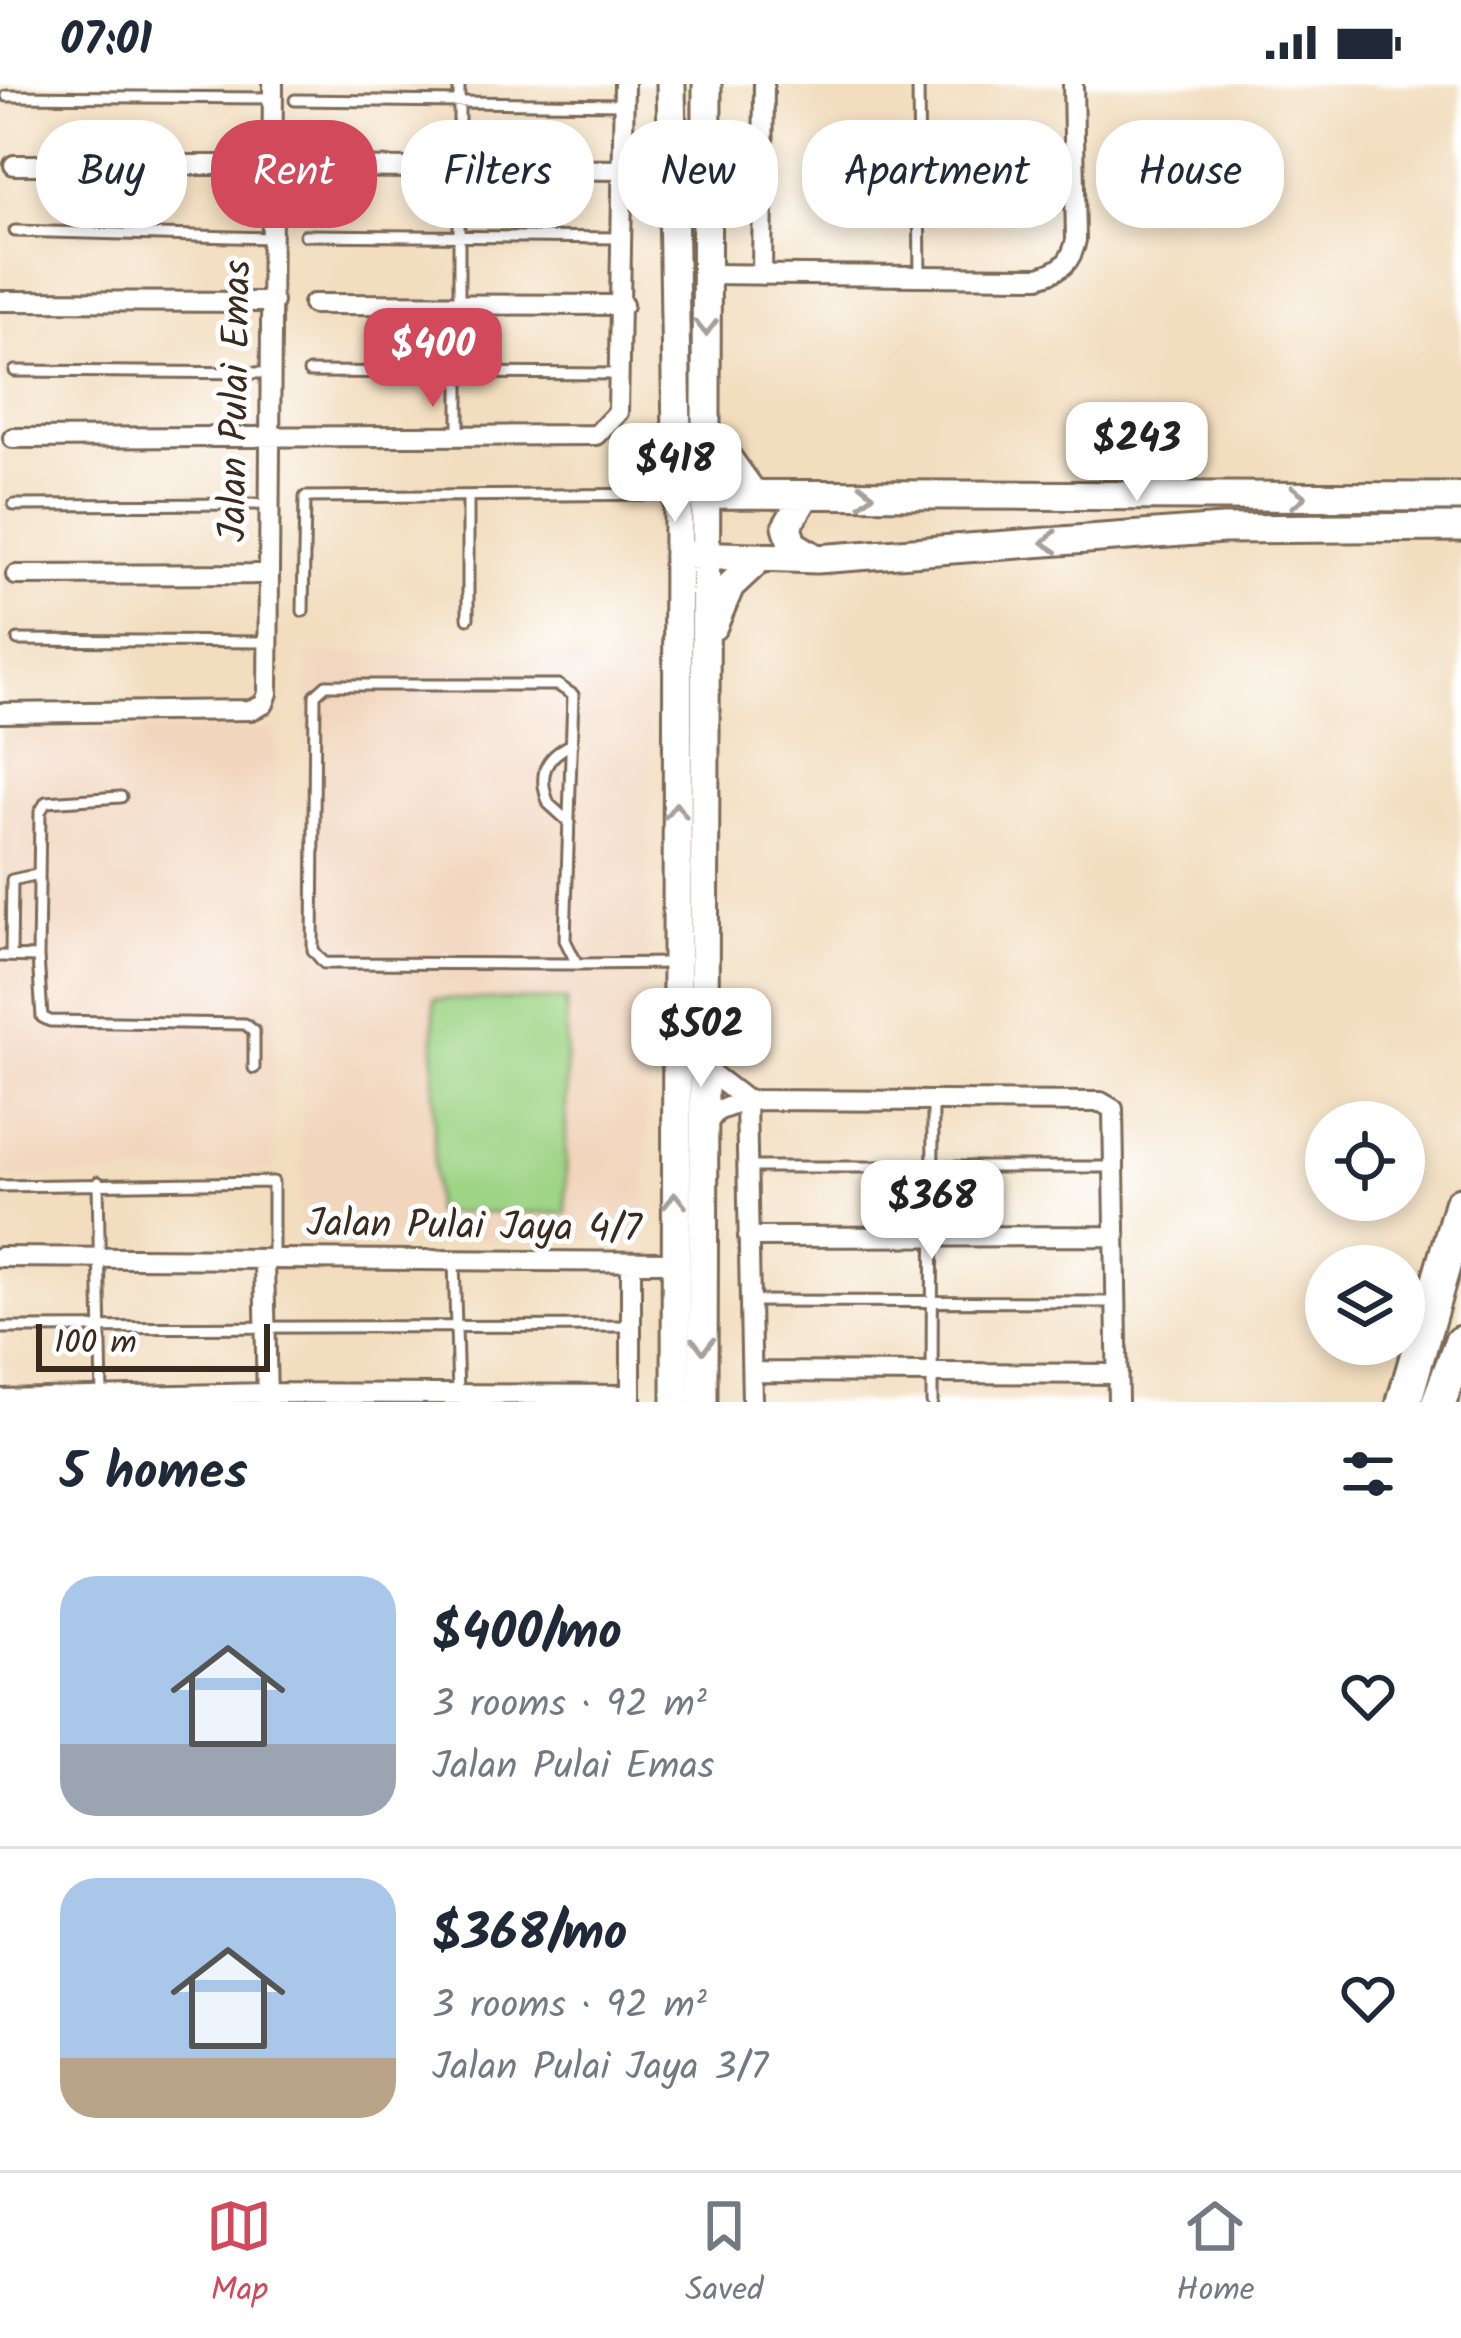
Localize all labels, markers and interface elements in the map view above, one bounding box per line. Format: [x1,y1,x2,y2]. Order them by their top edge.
text: 07:01 [60,6,152,78]
chip: Buy [36,120,187,228]
chip: Rent [211,120,377,228]
chip: Filters [401,120,594,228]
chip: New [618,120,778,228]
chip: Apartment [802,120,1072,228]
chip: House [1096,120,1284,228]
street label: Jalan Pulai Emas [204,259,270,543]
pin: $400 [362,308,504,410]
text: $400 [391,316,475,378]
one-way arrow [693,319,719,337]
pin: $243 [1066,402,1208,504]
text: $243 [1093,410,1181,472]
pin: $418 [604,423,746,525]
text: $418 [635,431,715,493]
one-way arrow [858,482,876,508]
one-way arrow [1290,484,1308,510]
one-way arrow [1041,528,1060,554]
one-way arrow [663,801,689,819]
pin: $502 [630,988,772,1090]
text: $502 [658,996,744,1058]
map controls [1305,1101,1425,1365]
button: locate [1305,1101,1425,1221]
pin: $368 [861,1160,1003,1262]
text: $368 [888,1168,976,1230]
one-way arrow [662,1191,688,1209]
street label: Jalan Pulai Jaya 4/7 [306,1194,643,1262]
button: layers [1305,1245,1425,1365]
scale bar [36,1318,270,1371]
text: 100 m [54,1318,137,1371]
one-way arrow [690,1337,716,1355]
text: 5 homes [60,1434,248,1515]
icon: filters [1335,1441,1401,1507]
text: $400/mo [432,1594,622,1675]
icon: home [156,1624,300,1768]
icon: heart [1335,1663,1401,1729]
text: 3 rooms · 92 m² [432,1675,707,1737]
text: Jalan Pulai Emas [432,1737,714,1799]
text: $368/mo [432,1895,627,1976]
icon: home [156,1926,300,2070]
icon: heart [1335,1965,1401,2031]
text: 3 rooms · 92 m² [432,1976,707,2038]
text: Jalan Pulai Jaya 3/7 [432,2038,768,2100]
tab: Map [206,2193,272,2318]
tab: Saved [685,2193,764,2318]
tab: Home [1176,2193,1255,2318]

